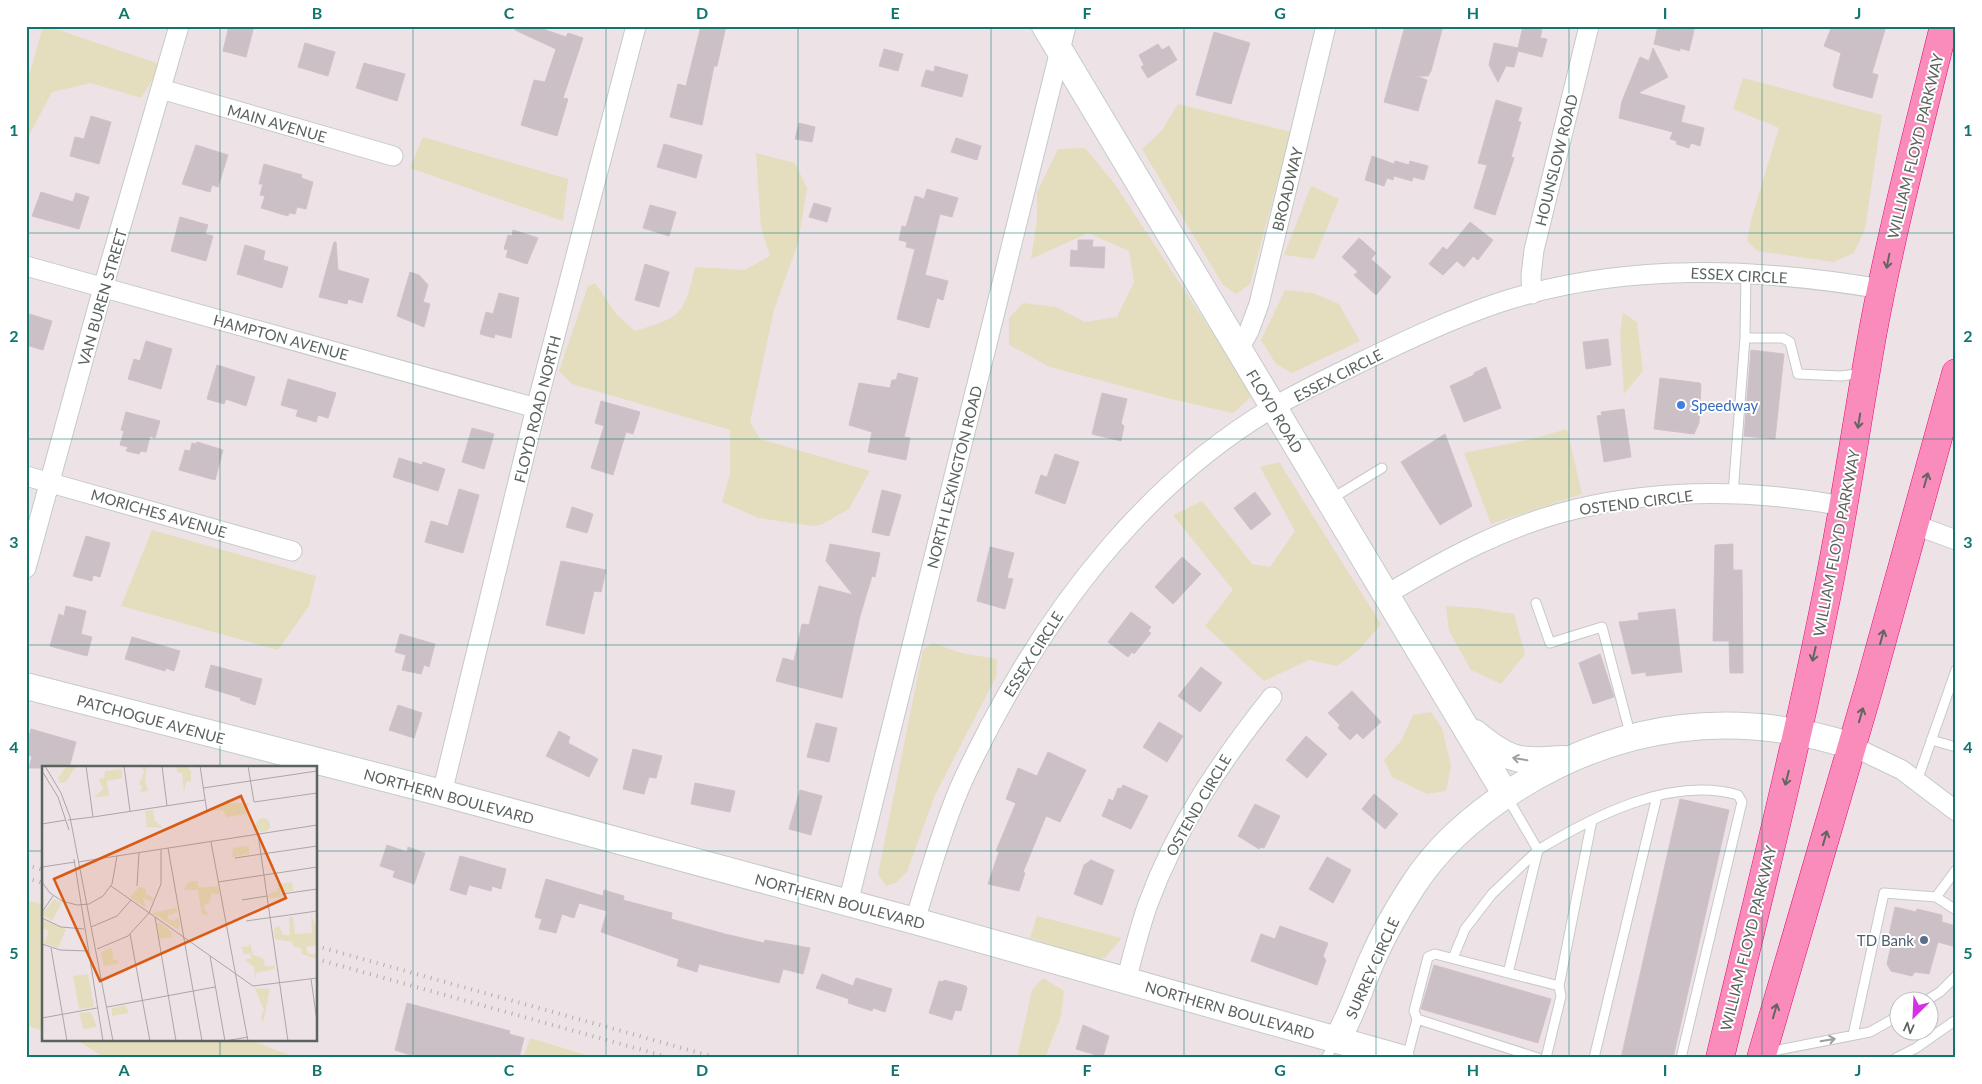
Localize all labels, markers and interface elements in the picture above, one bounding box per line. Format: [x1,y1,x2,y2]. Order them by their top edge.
text: A [117,3,130,22]
text: B [312,3,322,22]
text: C [504,3,515,22]
text: D [696,3,708,22]
text: E [890,3,900,22]
text: F [1082,3,1092,22]
text: G [1274,3,1286,22]
text: H [1467,3,1479,22]
text: I [1663,3,1667,22]
text: J [1855,3,1861,22]
street label: WILLIAM FLOYD PARKWAY [1883,51,1947,240]
street label: HOUNSLOW ROAD [1531,92,1581,228]
street label: MAIN AVENUE [225,100,329,146]
text: 1 [9,120,19,139]
text: 1 [1963,120,1973,139]
street label: BROADWAY [1268,145,1306,233]
street label: VAN BUREN STREET [74,226,130,367]
one-way arrow [1883,252,1892,268]
street label: ESSEX CIRCLE [1690,263,1788,287]
street label: HAMPTON AVENUE [212,310,350,364]
text: 2 [9,326,19,345]
text: 2 [1963,326,1973,345]
street label: FLOYD ROAD NORTH [510,334,564,484]
street label: ESSEX CIRCLE [1291,345,1385,405]
street label: FLOYD ROAD [1243,366,1307,456]
street label: NORTH LEXINGTON ROAD [923,384,985,570]
place label: Speedway [1691,396,1759,414]
marker: Speedway [1675,399,1687,411]
one-way arrow [1853,412,1863,428]
street label: WILLIAM FLOYD PARKWAY [1809,447,1863,638]
one-way arrow [1922,473,1931,489]
street label: MORICHES AVENUE [89,485,229,541]
street label: OSTEND CIRCLE [1578,486,1694,518]
text: 3 [9,532,19,551]
text: 3 [1963,532,1973,551]
street label: ESSEX CIRCLE [1000,608,1066,700]
one-way arrow [1878,629,1888,645]
one-way arrow [1809,645,1818,661]
street label: PATCHOGUE AVENUE [75,691,227,747]
one-way arrow [1856,707,1866,723]
text: 4 [9,737,19,756]
text: 4 [1963,737,1973,756]
street label: OSTEND CIRCLE [1162,751,1234,859]
one-way arrow [1512,754,1528,764]
street label: NORTHERN BOULEVARD [362,765,536,827]
inset map [42,766,318,1042]
one-way arrow [1782,770,1791,786]
one-way arrow [1820,831,1830,847]
street label: WILLIAM FLOYD PARKWAY [1716,843,1780,1032]
street label: NORTHERN BOULEVARD [753,870,927,932]
street label: SURREY CIRCLE [1342,914,1402,1022]
place label: TD Bank [1857,931,1914,949]
marker: TD Bank [1918,934,1930,946]
text: 5 [9,943,19,962]
text: 5 [1963,943,1973,962]
street label: NORTHERN BOULEVARD [1143,977,1317,1043]
north arrow [1890,992,1940,1042]
one-way arrow [1770,1003,1780,1019]
text: N [1900,1018,1917,1038]
one-way arrow [1819,1035,1835,1045]
text: A [117,1060,130,1079]
text: B [312,1060,322,1079]
text: C [504,1060,515,1079]
text: D [696,1060,708,1079]
text: E [890,1060,900,1079]
text: F [1082,1060,1092,1079]
text: G [1274,1060,1286,1079]
text: H [1467,1060,1479,1079]
text: I [1663,1060,1667,1079]
text: J [1855,1060,1861,1079]

